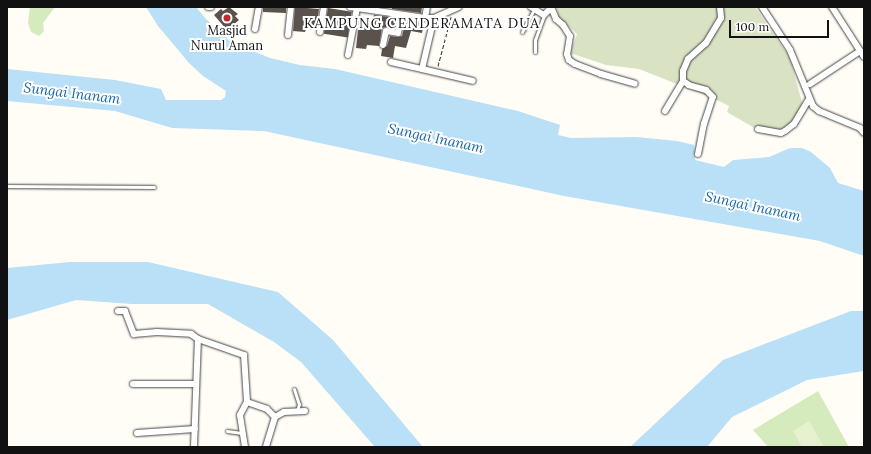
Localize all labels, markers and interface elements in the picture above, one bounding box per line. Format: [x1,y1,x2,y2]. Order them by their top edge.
scale bar [731,12,831,38]
marker: Masjid Nurul Aman [222,13,232,23]
district label: KAMPUNG CENDERAMATA DUA [304,15,540,31]
text: 100 m [736,19,769,34]
place label: Masjid Nurul Aman [191,24,263,55]
water label: Sungai Inanam [23,79,121,107]
water label: Sungai Inanam [387,120,485,156]
water label: Sungai Inanam [704,188,802,224]

